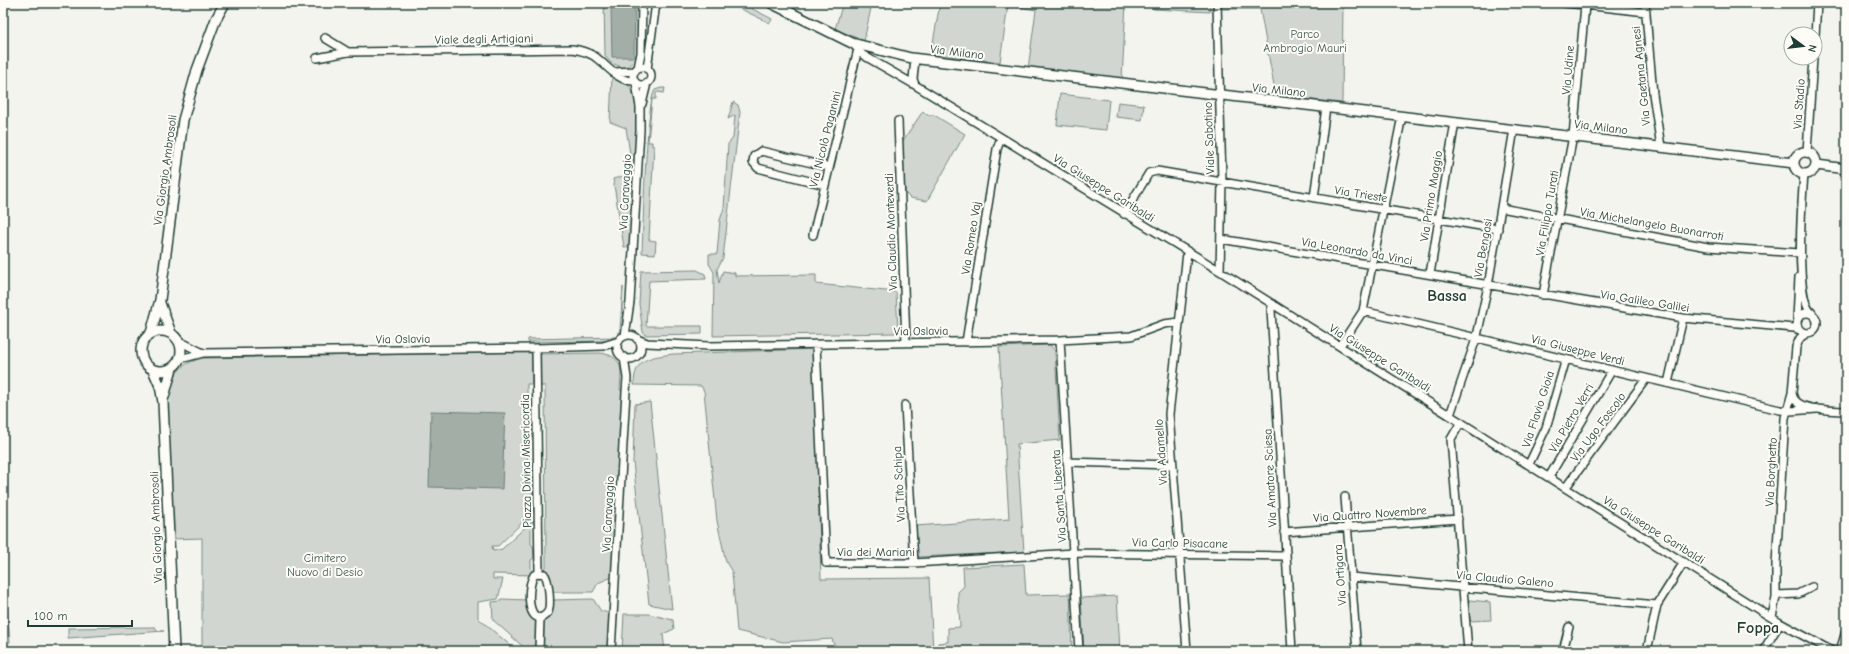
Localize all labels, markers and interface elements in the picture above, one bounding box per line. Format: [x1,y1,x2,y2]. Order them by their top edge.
street label: Via Gaetana Agnesi [1629,26,1653,126]
north arrow [1783,26,1823,66]
park label: Parco Ambrogio Mauri [1263,27,1347,55]
street label: Viale degli Artigiani [435,31,533,47]
street label: Via Milano [929,42,985,62]
text: N [1805,43,1819,54]
street label: Via Udine [1559,45,1577,95]
street label: Via Stadio [1790,78,1808,130]
street label: Via Milano [1251,80,1307,100]
street label: Via Nicolò Paganini [806,89,844,189]
street label: Viale Sabotino [1201,101,1217,175]
street label: Via Giorgio Ambrosoli [150,114,180,226]
street label: Via Milano [1573,117,1629,137]
street label: Via Primo Maggio [1417,150,1445,242]
street label: Via Giuseppe Garibaldi [1051,151,1157,225]
street label: Via Caravaggio [616,153,634,231]
street label: Via Filippo Turati [1533,169,1561,257]
street label: Via Claudio Monteverdi [882,173,900,291]
street label: Via Trieste [1334,183,1388,205]
street label: Via Romeo Vaj [958,200,984,276]
street label: Via Michelangelo Buonarroti [1579,204,1725,244]
street label: Via Bengasi [1471,217,1495,279]
street label: Via Leonardo da Vinci [1300,234,1414,268]
district label: Bassa [1427,287,1467,305]
street label: Via Galileo Galilei [1599,287,1691,315]
street label: Via Giuseppe Garibaldi [1327,321,1433,395]
street label: Via Oslavia [893,324,949,338]
street label: Via Oslavia [375,332,431,346]
street label: Via Giuseppe Verdi [1530,332,1626,368]
street label: Via Flavio Gioia [1519,369,1557,449]
street label: Via Pietro Verri [1546,381,1596,455]
street label: Via Ugo Foscolo [1567,390,1629,464]
street label: Piazza Divina Misericordia [518,394,534,528]
street label: Via Adamello [1152,418,1170,486]
street label: Via Amatore Sciesa [1260,428,1280,528]
street label: Via Borghetto [1762,437,1780,507]
street label: Via Tito Schipa [890,446,908,522]
street label: Via Santa Liberata [1049,449,1069,543]
street label: Via Giorgio Ambrosoli [147,471,165,583]
street label: Via Caravaggio [599,475,617,553]
street label: Via Giuseppe Garibaldi [1601,493,1707,567]
street label: Via Quattro Novembre [1313,503,1427,525]
street label: Via Carlo Pisacane [1132,535,1228,551]
street label: Via Ortigara [1331,544,1349,606]
street label: Via dei Mariani [837,545,915,559]
park label: Cimitero Nuovo di Desio [287,551,363,579]
street label: Via Claudio Galeno [1456,568,1554,590]
scale bar [28,602,132,628]
text: 100 m [34,609,67,623]
district label: Foppa [1737,619,1779,637]

